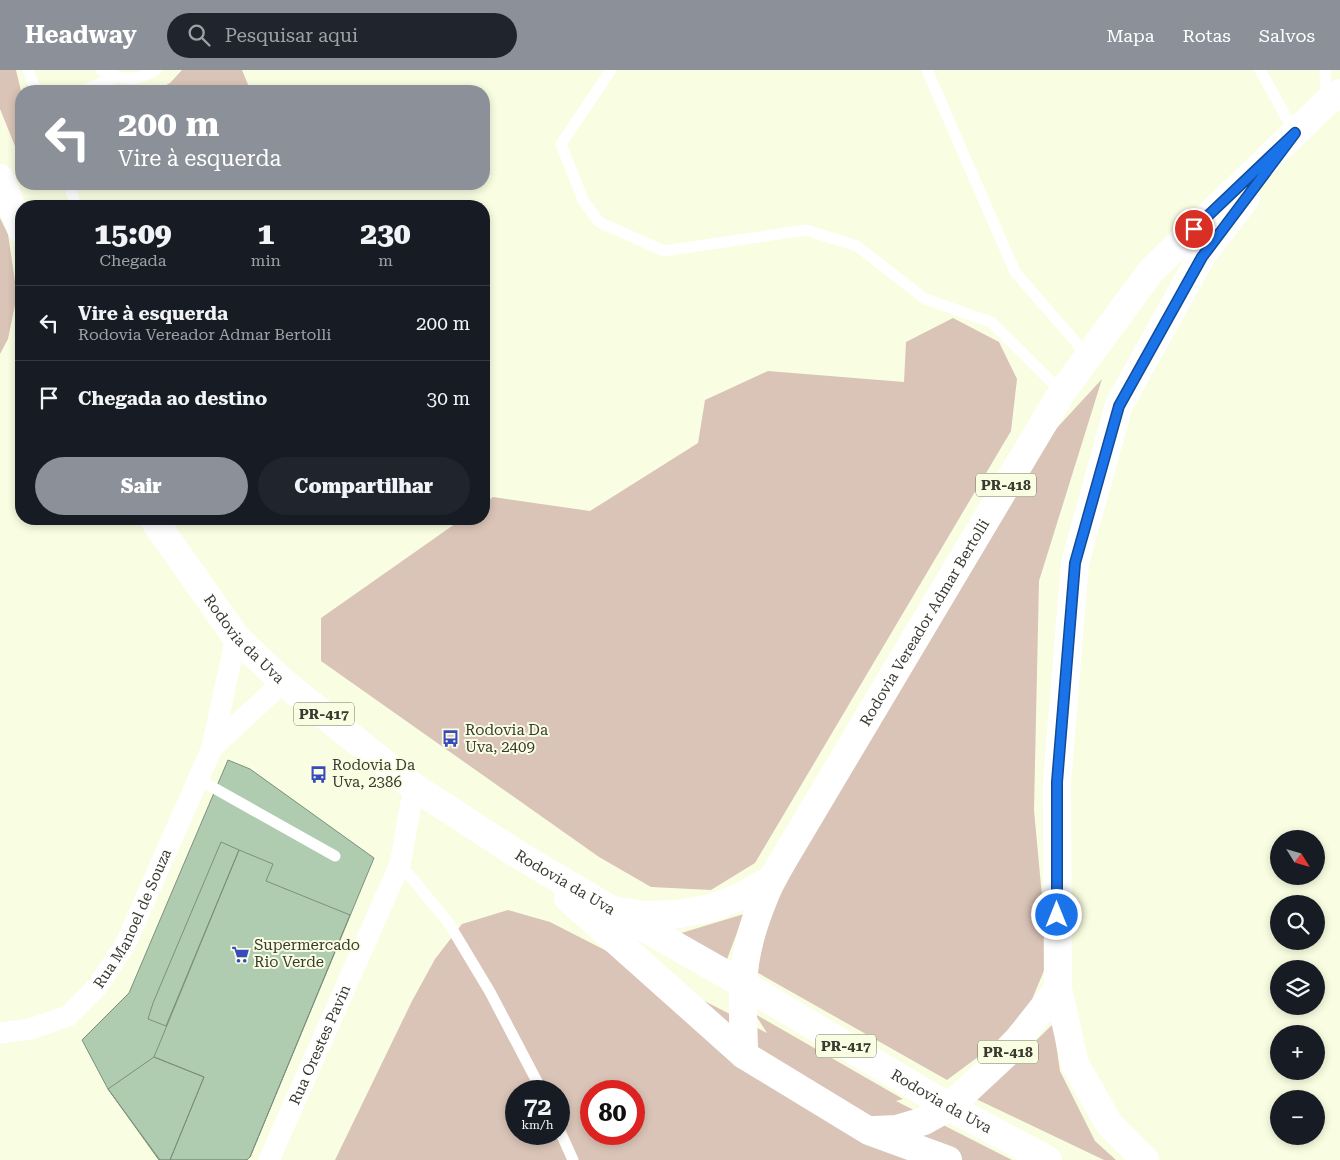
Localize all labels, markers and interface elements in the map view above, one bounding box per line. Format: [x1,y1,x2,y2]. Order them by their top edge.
search box [167,13,517,58]
text: Headway [25,21,137,49]
icon: search [185,21,213,49]
text: Pesquisar aqui [225,24,358,47]
text: Mapa [1106,25,1154,46]
text: Rotas [1182,25,1231,46]
text: Salvos [1259,25,1315,46]
text: 200 m [118,104,219,145]
icon: left [35,105,100,170]
text: Vire à esquerda [118,146,281,171]
pin [1173,208,1215,250]
icon: arrive [1180,215,1208,243]
text: 15:09 [94,216,172,251]
text: 1 [257,216,274,251]
text: 230 [360,216,411,251]
text: Chegada [100,251,166,270]
text: min [251,251,281,270]
text: m [378,251,393,270]
text: Vire à esquerda [78,302,228,325]
icon: left [35,309,63,337]
text: 200 m [416,312,470,335]
text: Rodovia Vereador Admar Bertolli [78,325,331,344]
icon: arrive [35,384,63,412]
text: Chegada ao destino [78,387,267,410]
text: 30 m [427,387,470,410]
button: Sair [35,457,248,515]
button: Compartilhar [258,457,470,515]
road number: PR-418 [976,474,1036,496]
street label: Rodovia Vereador Admar Bertolli [856,516,993,729]
street label: Rodovia da Uva [200,591,288,687]
road number: PR-417 [294,703,354,726]
place label: Rodovia Da Uva, 2409 [465,721,548,756]
bus stop icon: Rodovia Da Uva, 2409 [441,729,461,749]
place label: Rodovia Da Uva, 2386 [332,756,415,791]
bus stop icon: Rodovia Da Uva, 2386 [308,764,328,784]
north arrow [1270,830,1325,885]
map controls [1270,830,1325,1145]
street label: Rua Manoel de Souza [90,846,175,992]
street label: Rodovia da Uva [512,846,618,919]
position arrow [1030,888,1082,940]
button: search [1270,895,1325,950]
place label: Supermercado Rio Verde [254,936,360,971]
supermarket icon: Supermercado Rio Verde [230,944,250,964]
button: layers [1270,960,1325,1015]
street label: Rua Orestes Pavin [286,982,355,1108]
button: + [1270,1025,1325,1080]
road number: PR-417 [816,1034,876,1058]
road number: PR-418 [978,1040,1038,1064]
street label: Rodovia da Uva [888,1065,995,1137]
speed limit sign: 80 [580,1080,645,1145]
button: − [1270,1090,1325,1145]
text: 72 [523,1092,552,1121]
text: km/h [521,1118,554,1132]

